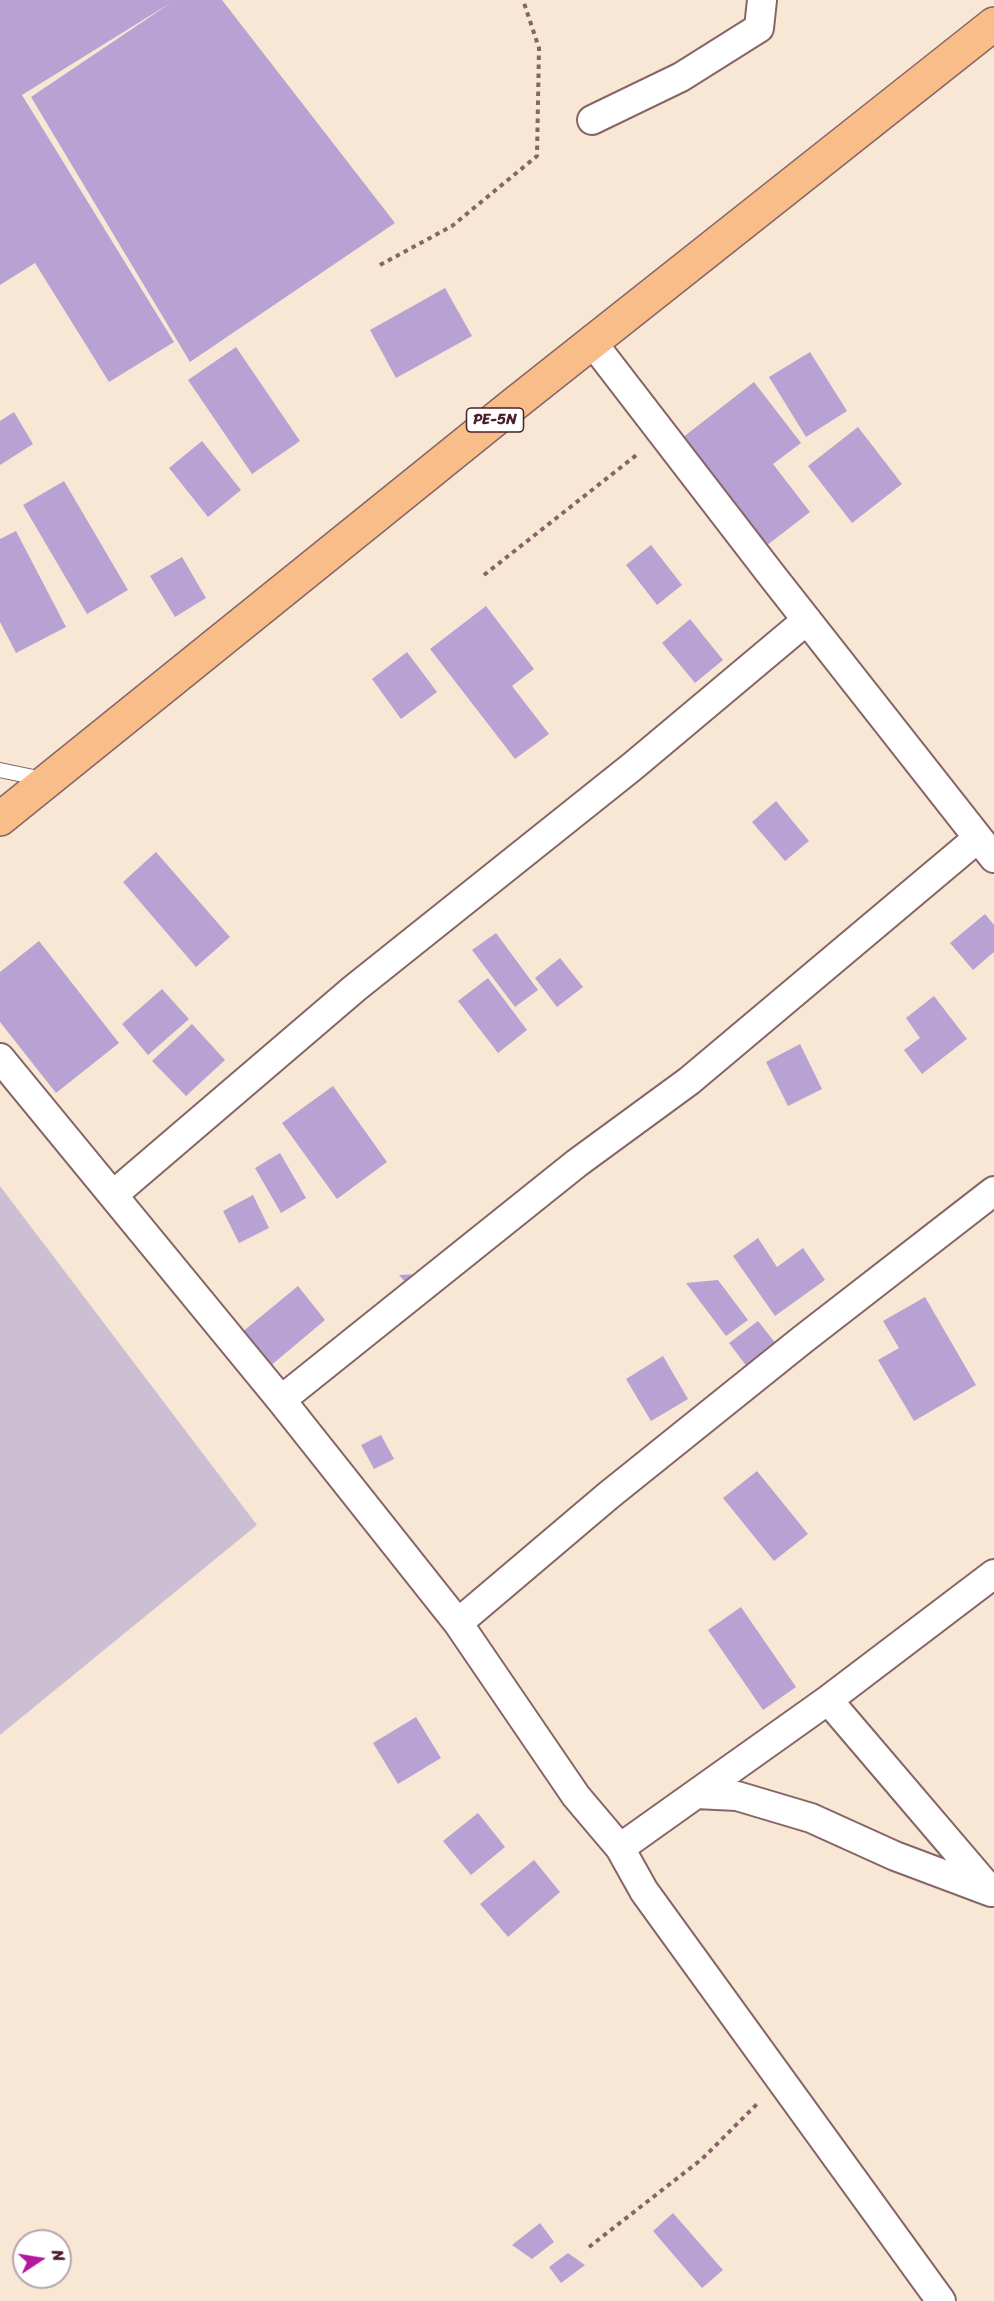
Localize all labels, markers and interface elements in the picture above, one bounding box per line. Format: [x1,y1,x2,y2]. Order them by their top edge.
road number: PE-5N [466,408,524,432]
north arrow [12,2229,72,2289]
text: N [43,2247,73,2264]

